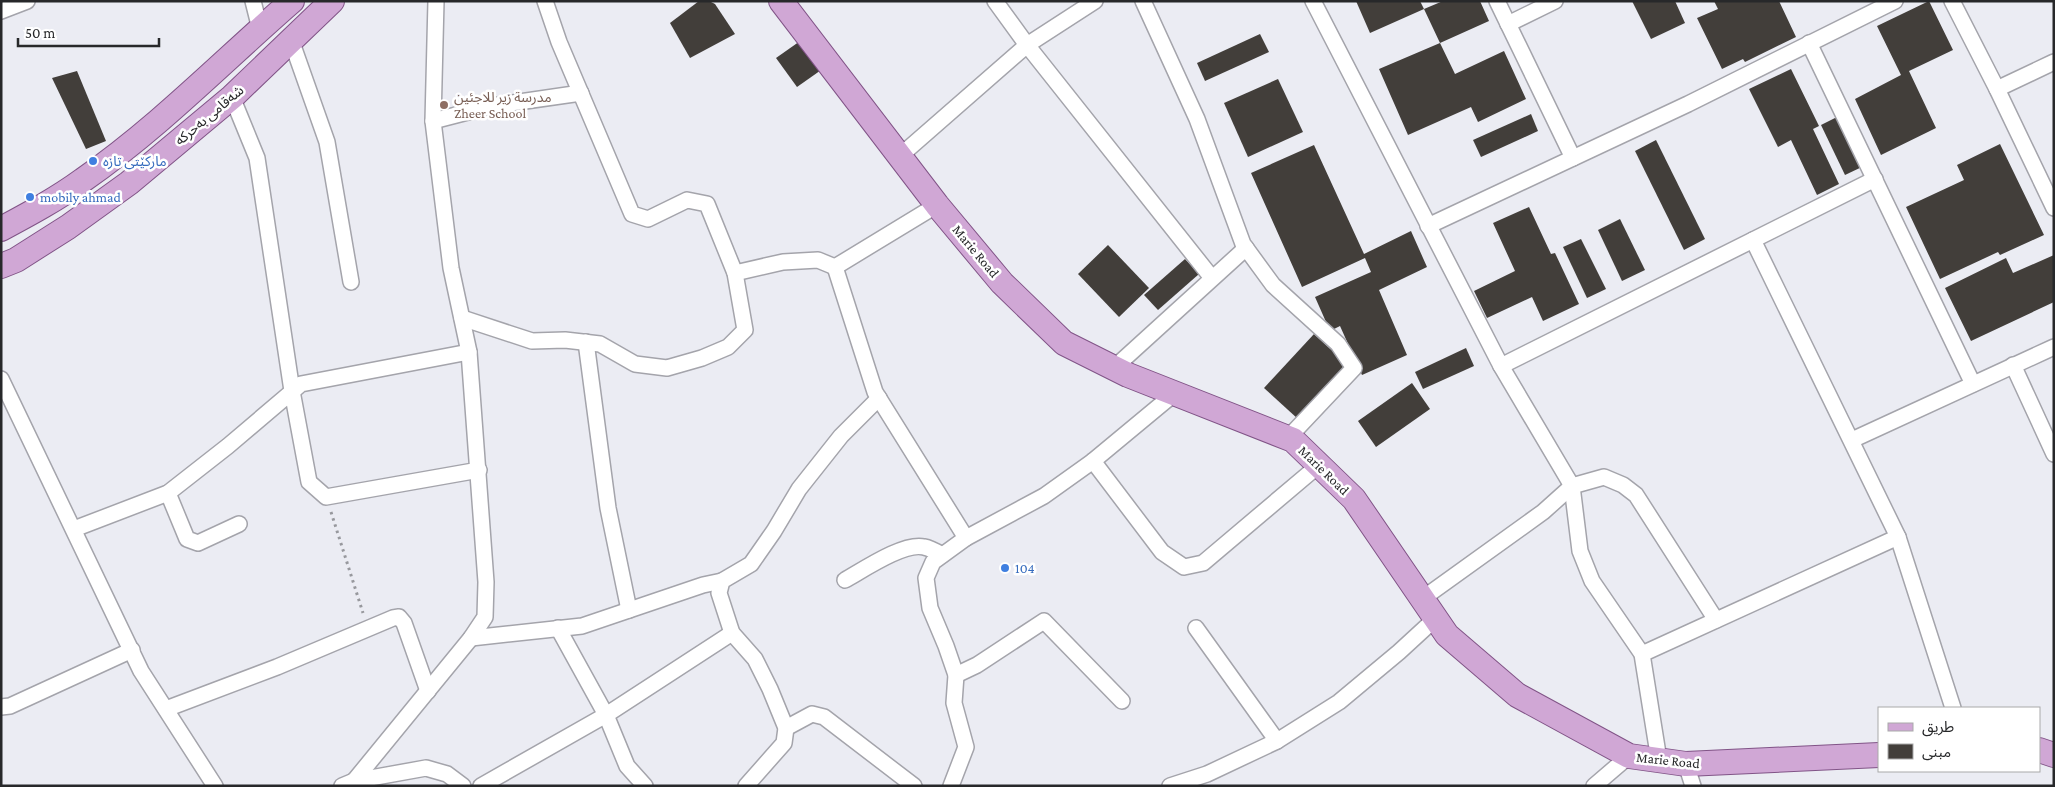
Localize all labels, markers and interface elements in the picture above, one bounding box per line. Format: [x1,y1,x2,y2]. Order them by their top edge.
scale bar [18,15,159,47]
text: 50 m [25,25,55,41]
street label: شەقامی بەحرکە [171,82,247,149]
place label: مدرسة زير للاجئين Zheer School [454,89,552,121]
marker: مدرسة زير للاجئين Zheer School [438,99,450,111]
place label: مارکێتی تازە [103,153,167,170]
marker: مارکێتی تازە [87,155,99,167]
place label: mobily ahmad [40,189,122,205]
marker: mobily ahmad [24,191,36,203]
street label: Marie Road [949,221,1003,281]
street label: Marie Road [1295,442,1353,498]
place label: 104 [1015,560,1035,576]
marker: 104 [999,562,1011,574]
legend [1878,707,2040,772]
text: طريق [1922,719,1954,737]
text: مبنى [1922,744,1951,761]
street label: Marie Road [1635,749,1701,771]

